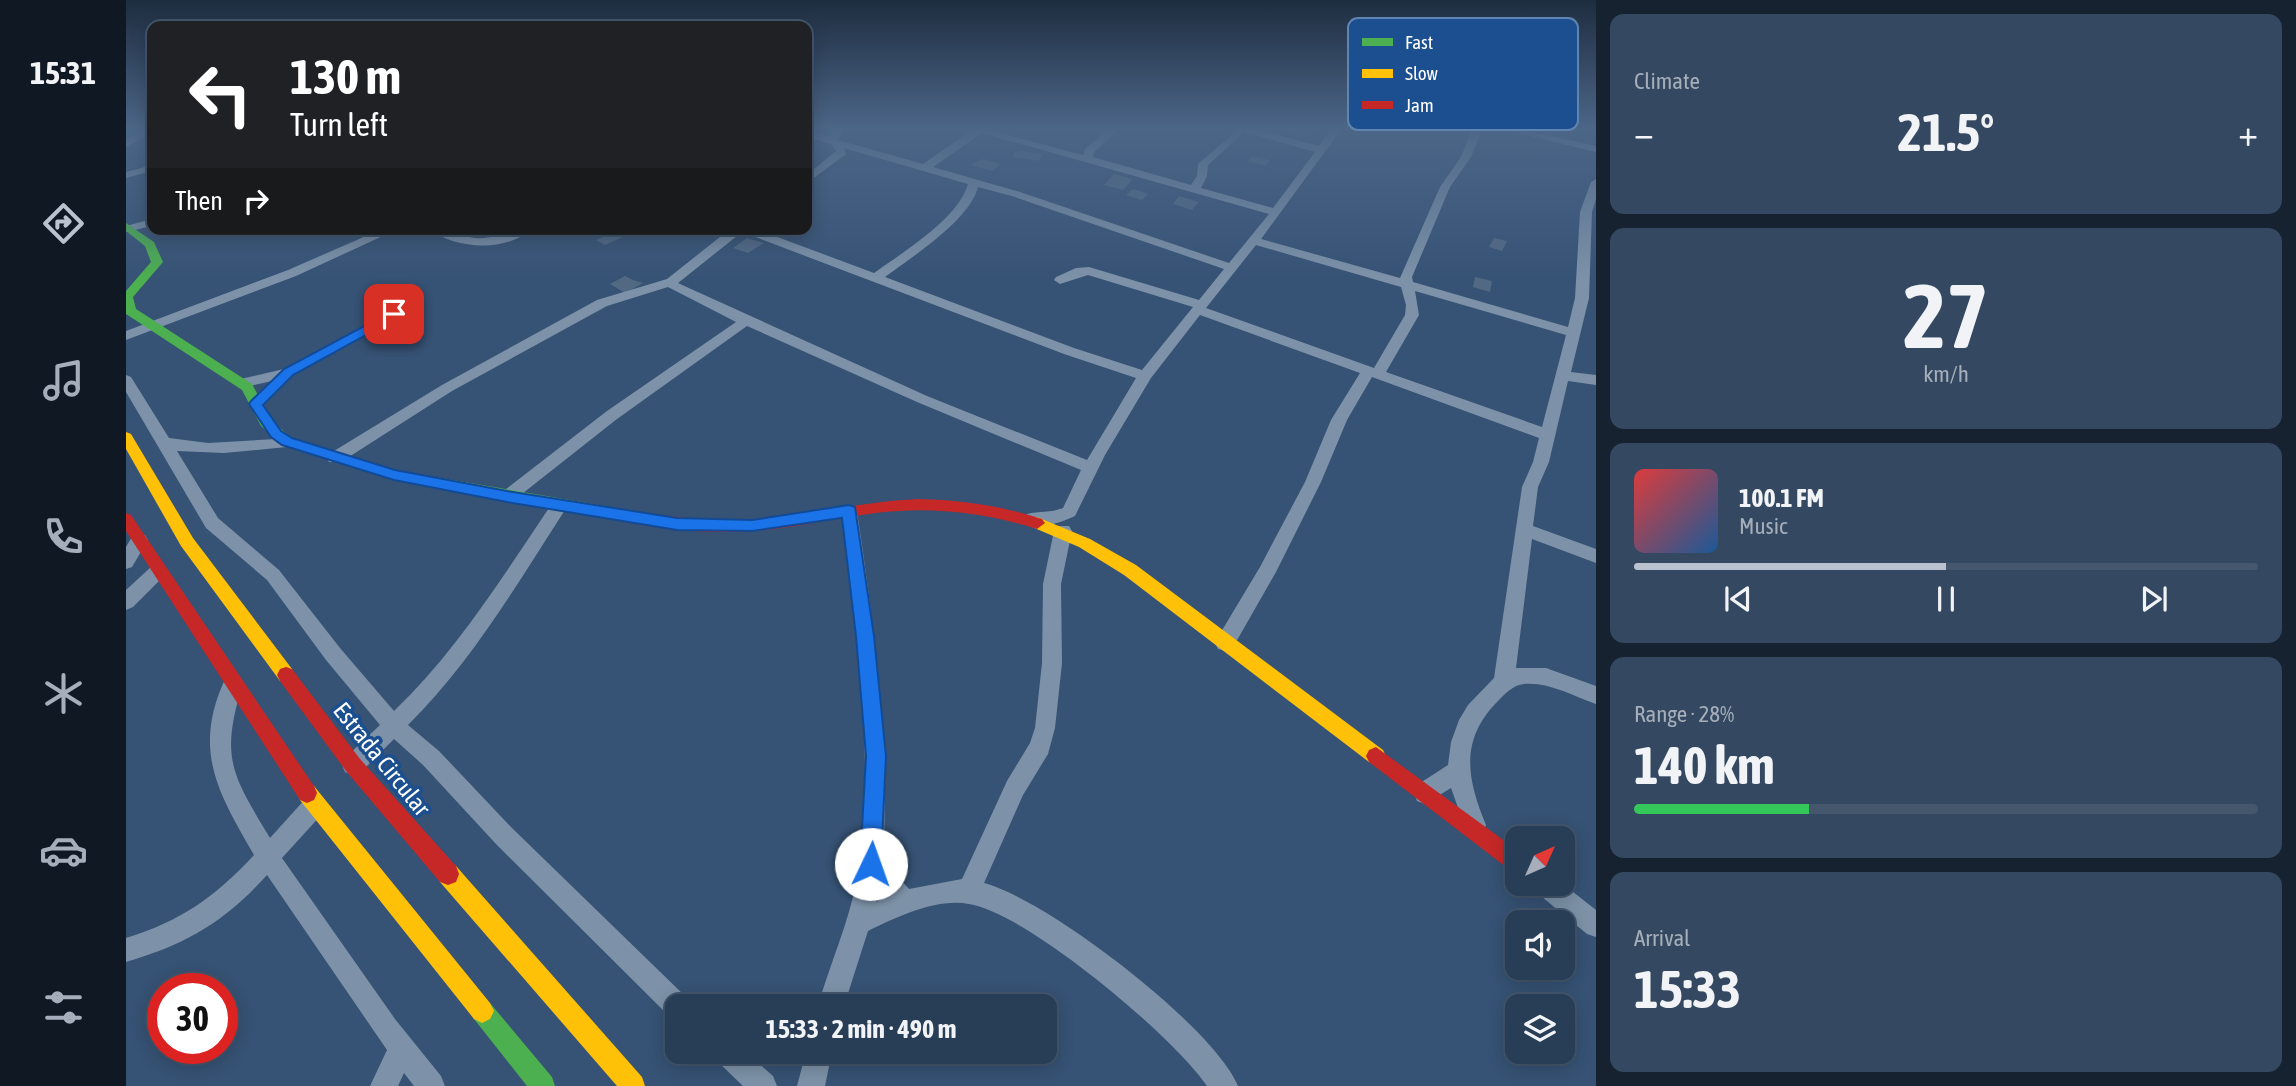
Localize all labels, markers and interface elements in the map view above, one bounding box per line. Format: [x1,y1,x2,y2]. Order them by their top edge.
legend [1348,18,1578,130]
text: Fast [1405,31,1433,53]
text: 130 m [290,48,401,104]
icon: left [175,49,266,140]
text: 15:31 [30,54,96,91]
text: Slow [1405,62,1439,84]
text: Climate [1634,68,1700,94]
text: Jam [1405,94,1434,116]
text: 21.5° [1898,102,1994,162]
text: Turn left [290,106,388,143]
text: − [1634,111,1654,154]
text: + [2238,111,2258,154]
icon: right [237,182,275,220]
text: Then [175,186,223,216]
icon: directions [39,199,88,248]
text: 27 [1903,263,1989,367]
pin [364,284,424,344]
icon: arrive [375,295,413,333]
icon: music [39,356,88,405]
text: km/h [1923,361,1969,387]
text: 100.1 FM [1739,483,1824,513]
icon: phone [39,512,88,561]
text: Music [1739,513,1787,539]
icon: previous [1719,580,1757,618]
icon: pause [1927,580,1965,618]
icon: next [2135,580,2173,618]
icon: climate [39,669,88,718]
street label: Estrada Circular [328,697,436,822]
text: Range · 28% [1634,701,1734,727]
text: 140 km [1634,735,1775,795]
icon: car [39,826,88,875]
north arrow [1505,826,1575,896]
map controls [1505,826,1575,1064]
position arrow [834,827,908,901]
button: sound [1505,910,1575,980]
text: Arrival [1634,925,1690,951]
text: 15:33 [1634,959,1741,1019]
speed limit sign: 30 [147,973,238,1064]
icon: filters [39,983,88,1032]
button: layers [1505,994,1575,1064]
text: 15:33 · 2 min · 490 m [766,1014,956,1044]

